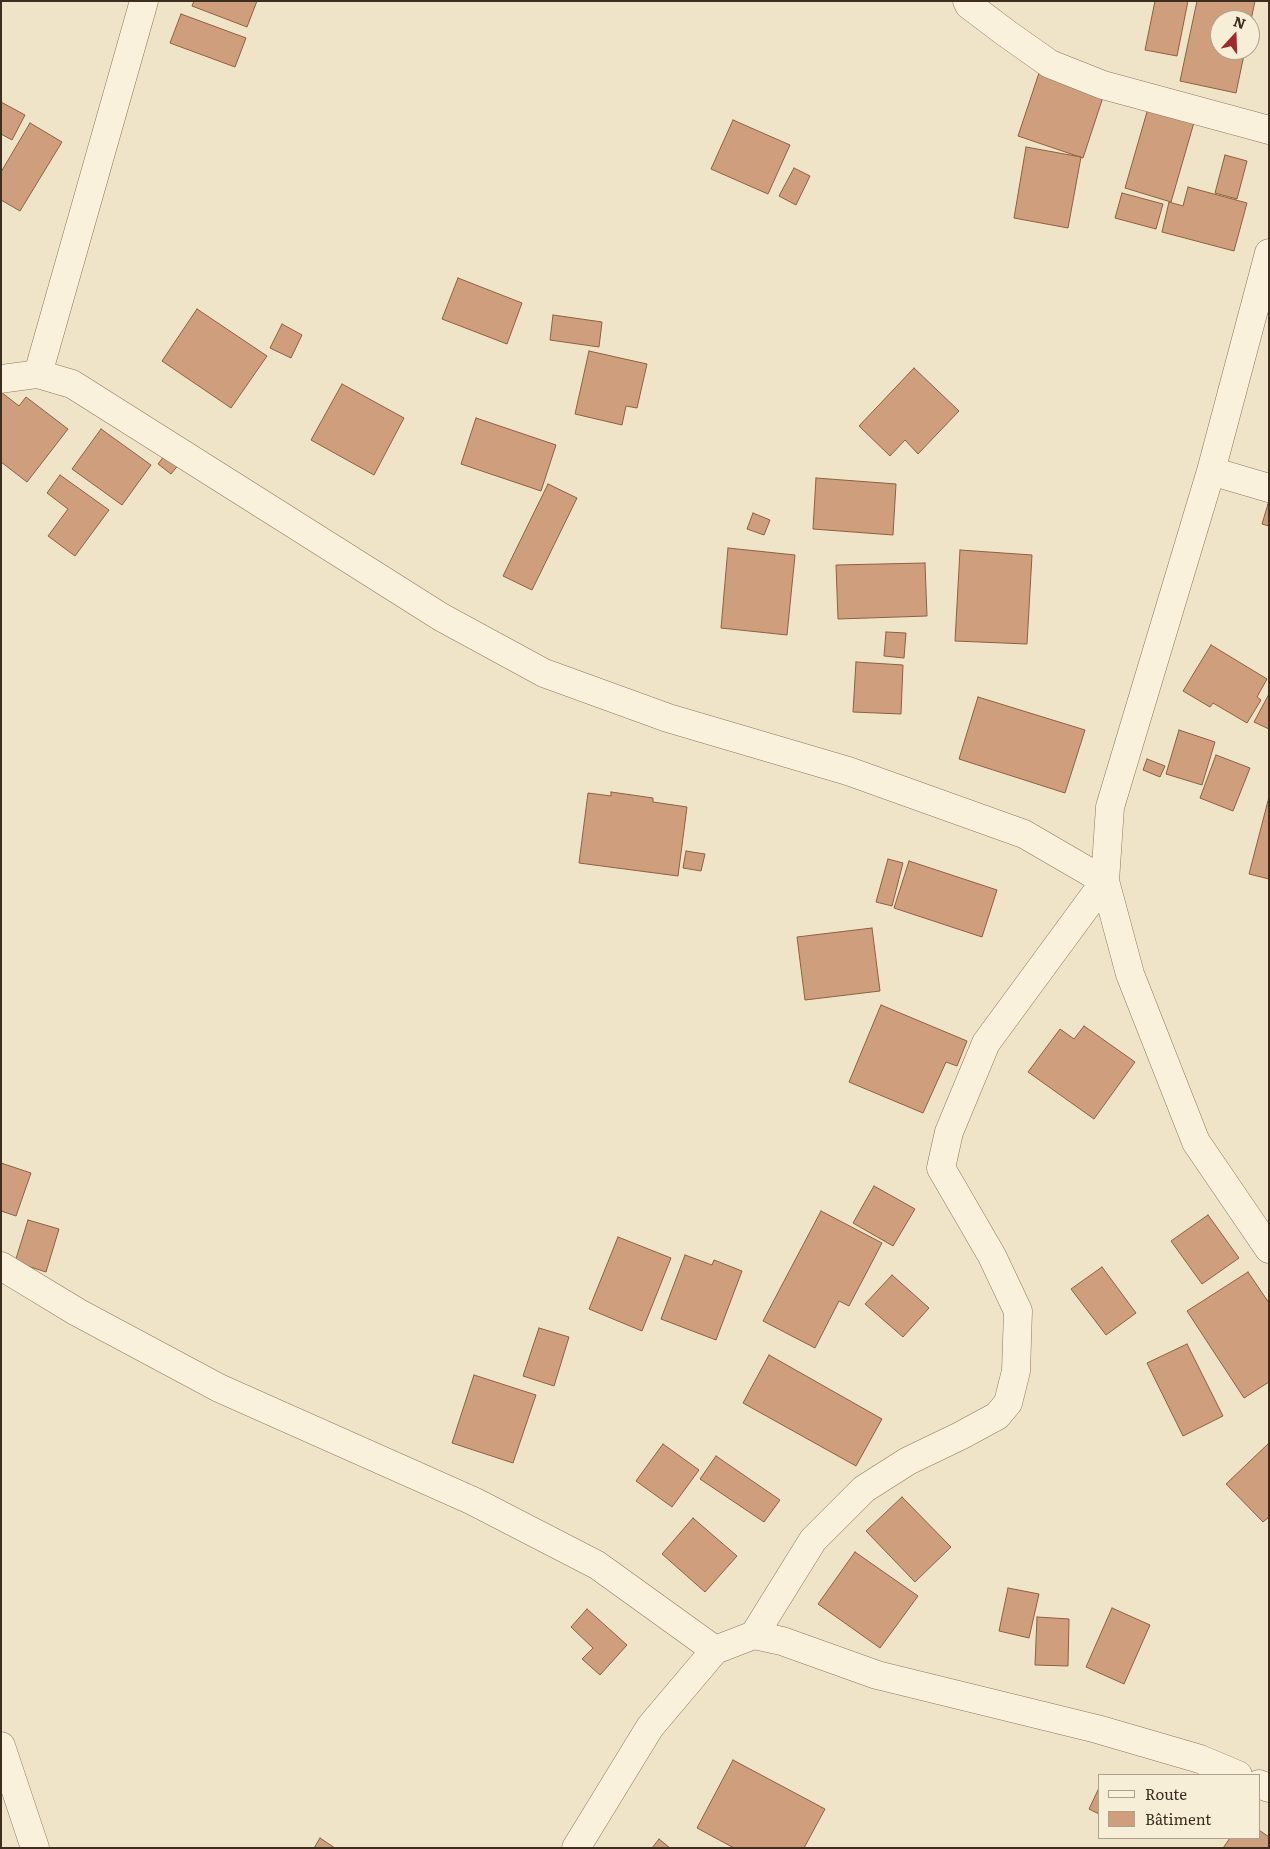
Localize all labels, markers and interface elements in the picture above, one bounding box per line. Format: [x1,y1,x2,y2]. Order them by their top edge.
north arrow [1210,10,1260,60]
text: N [1231,10,1249,33]
legend [1098,1774,1260,1839]
text: Route [1145,1782,1187,1805]
text: Bâtiment [1145,1807,1211,1830]

